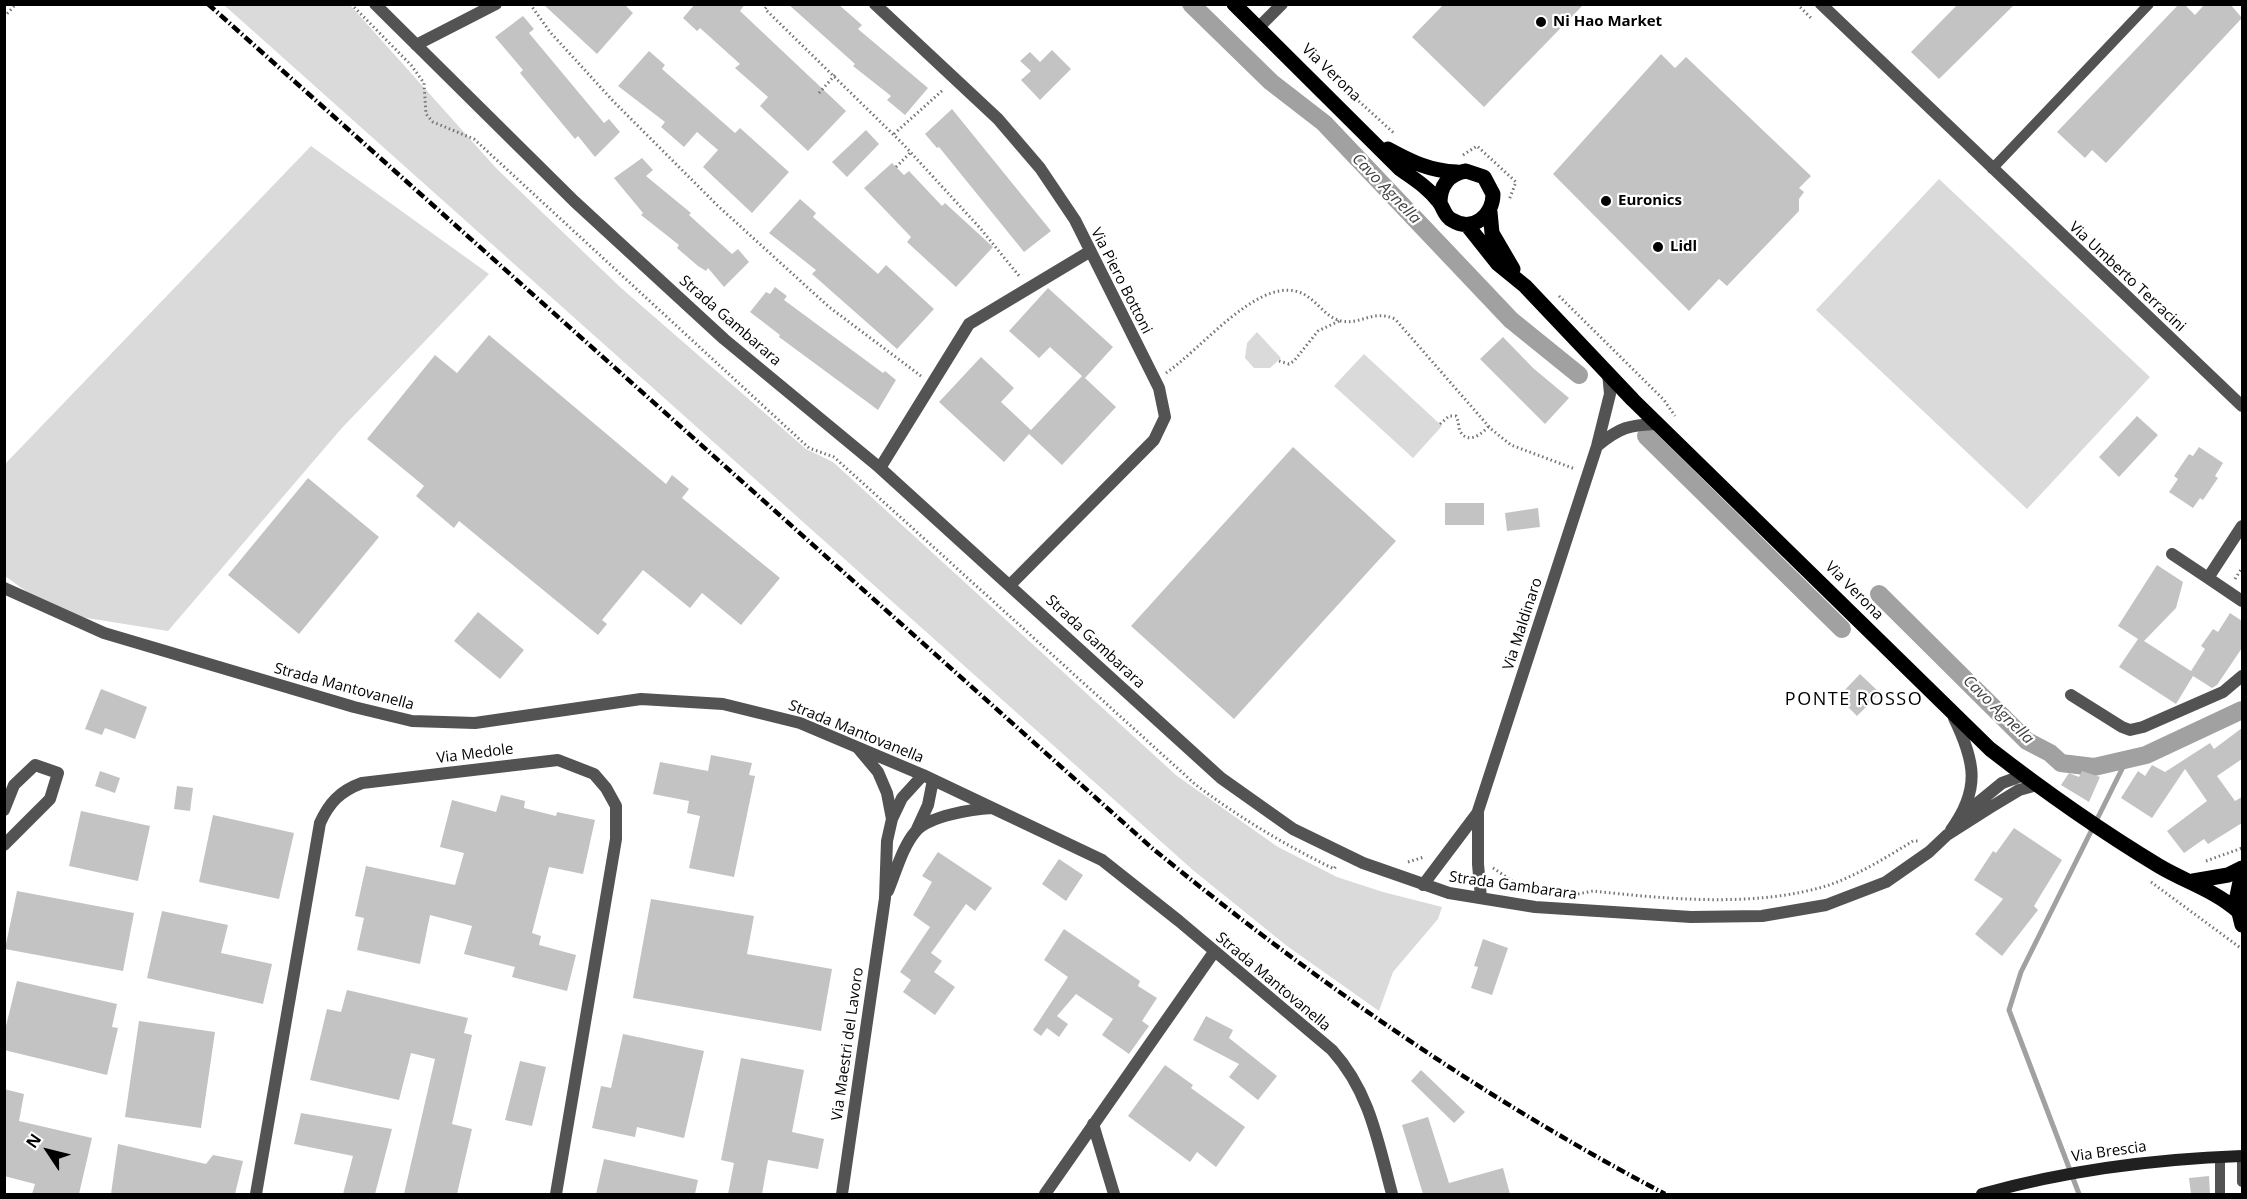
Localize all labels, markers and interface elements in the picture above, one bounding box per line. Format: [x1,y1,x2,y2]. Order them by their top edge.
place label: Ni Hao Market [1553,13,1662,31]
marker: Ni Hao Market [1534,15,1548,29]
street label: Via Verona [1298,40,1364,106]
water label: Cavo Agnella [1348,150,1424,228]
place label: Euronics [1618,192,1682,210]
marker: Euronics [1599,194,1613,208]
street label: Via Umberto Terracini [2065,218,2189,336]
street label: Via Piero Bottoni [1086,225,1156,337]
place label: Lidl [1670,238,1697,256]
marker: Lidl [1651,240,1665,254]
street label: Strada Gambarara [675,272,785,370]
street label: Via Verona [1821,558,1887,624]
street label: Via Maldinaro [1500,575,1546,673]
street label: Strada Gambarara [1042,591,1148,693]
street label: Strada Mantovanella [272,660,416,714]
water label: Cavo Agnella [1959,672,2037,748]
district label: PONTE ROSSO [1785,689,1923,711]
street label: Strada Mantovanella [786,697,926,767]
street label: Via Medole [436,740,514,768]
street label: Strada Gambarara [1448,868,1578,904]
street label: Strada Mantovanella [1212,929,1334,1035]
street label: Via Maestri del Lavoro [828,966,868,1122]
north arrow [18,1121,78,1181]
text: N [21,1129,46,1152]
street label: Via Brescia [2070,1138,2148,1166]

